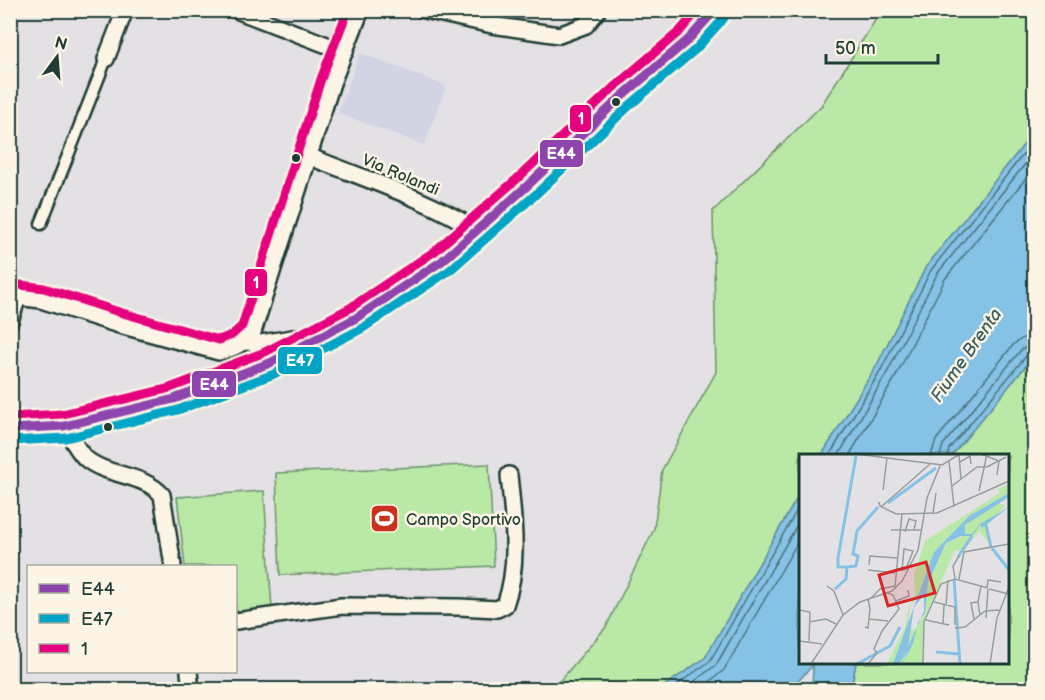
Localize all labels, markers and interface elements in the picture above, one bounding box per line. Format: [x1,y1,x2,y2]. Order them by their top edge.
north arrow [27,27,87,87]
scale bar [826,27,938,65]
text: N [52,33,69,55]
text: 50 m [835,38,876,59]
unlabelled marker [610,96,622,108]
line badge: 1 [569,104,592,133]
text: 1 [578,110,584,129]
line badge: E44 [539,139,584,168]
text: E44 [546,145,576,164]
street label: Via Rolandi [359,151,442,200]
unlabelled marker [290,152,302,164]
line badge: 1 [244,268,268,297]
text: 1 [253,274,259,293]
water label: Fiume Brenta [926,304,1006,406]
line badge: E47 [277,346,323,375]
text: E47 [286,352,314,371]
line badge: E44 [191,370,237,398]
text: E44 [199,376,229,395]
unlabelled marker [102,421,114,433]
inset map [799,454,1009,664]
sports icon: Campo Sportivo [369,503,401,535]
place label: Campo Sportivo [406,511,521,530]
legend [27,565,237,673]
text: E44 [81,579,115,600]
text: E47 [81,609,113,630]
text: 1 [81,639,88,660]

